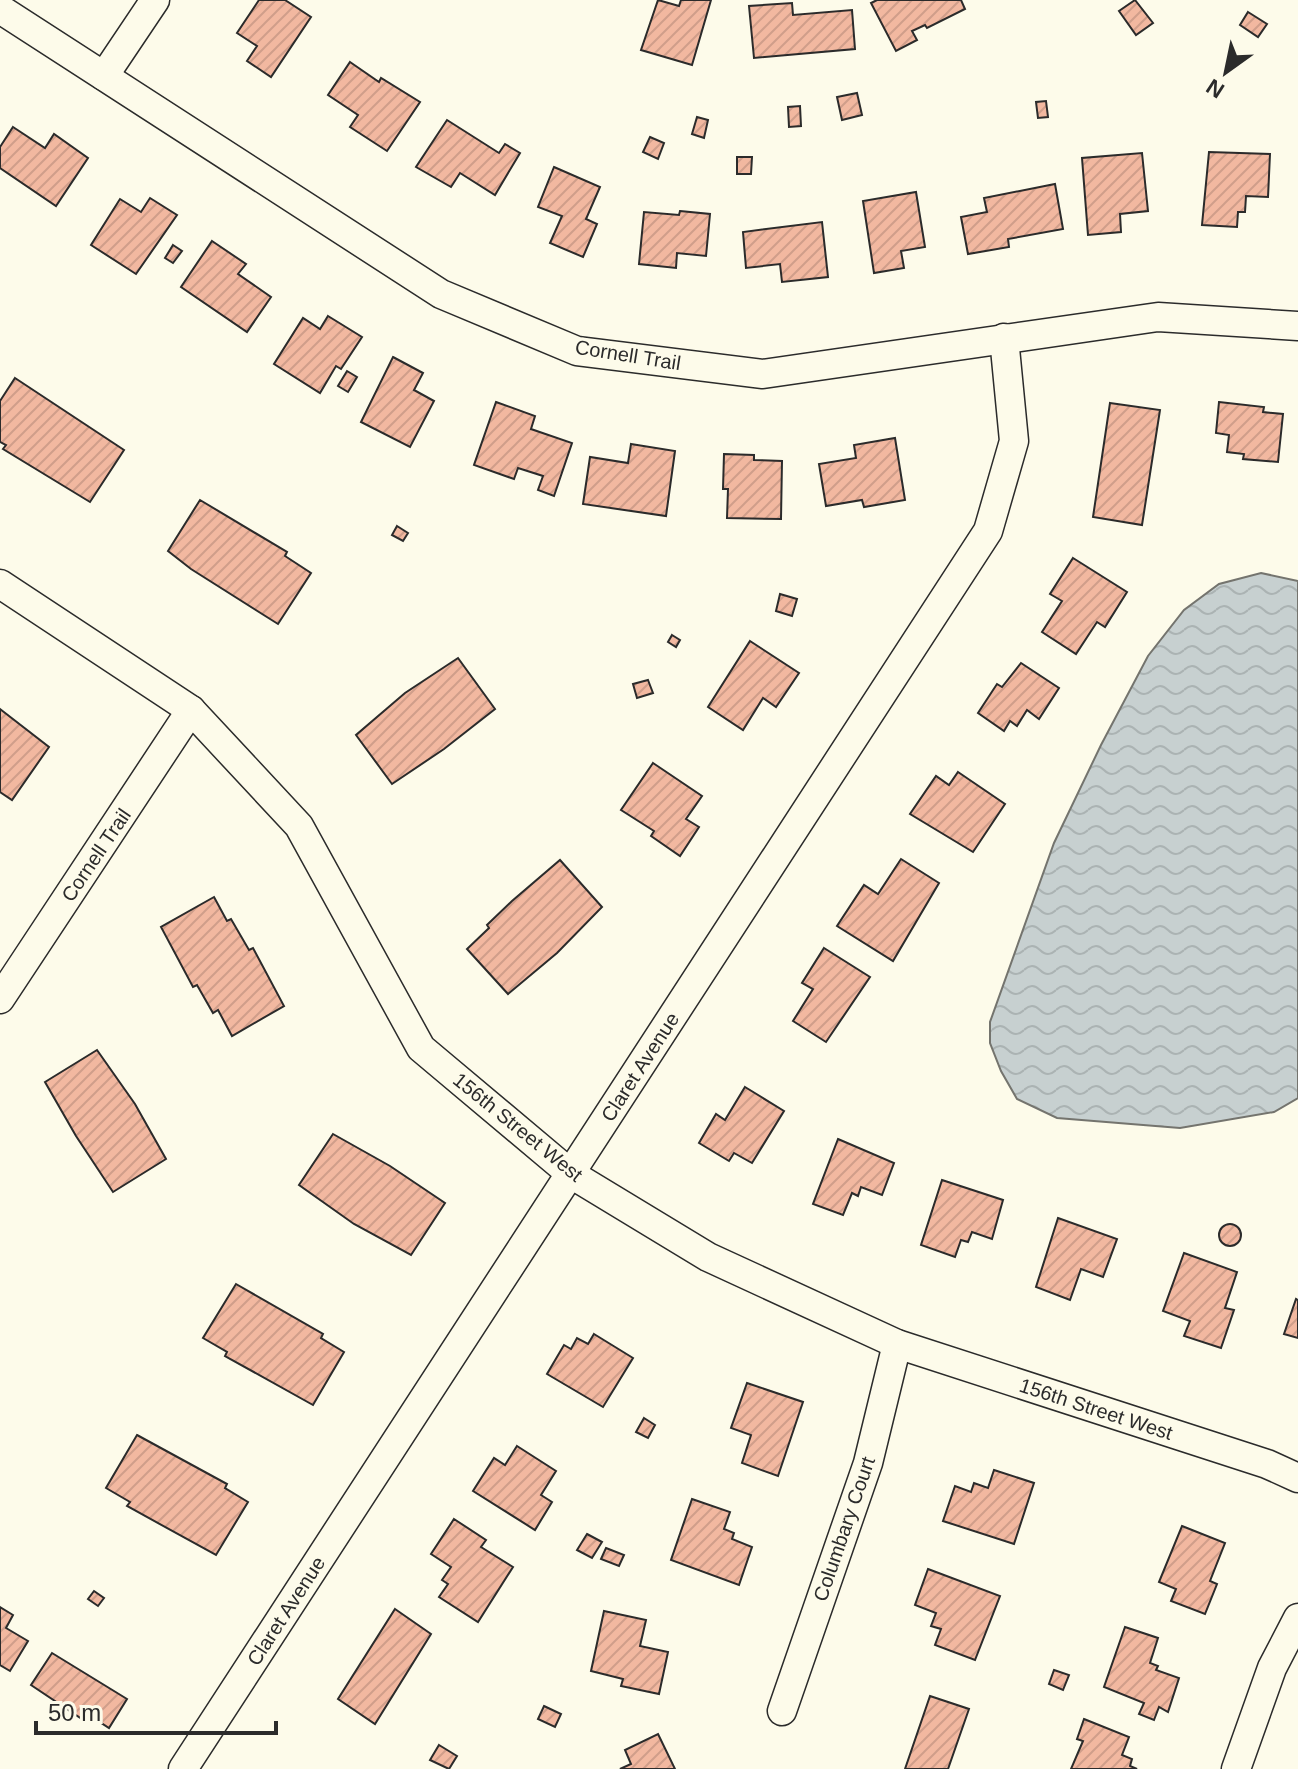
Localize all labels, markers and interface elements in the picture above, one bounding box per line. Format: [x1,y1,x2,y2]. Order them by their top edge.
north arrow [1186,32,1266,112]
text: N [1202,74,1229,103]
street label: Cornell Trail [574,336,682,374]
street label: Cornell Trail [57,805,135,905]
street label: Claret Avenue [597,1008,683,1126]
street label: 156th Street West [449,1068,587,1186]
street label: 156th Street West [1017,1374,1176,1444]
street label: Columbary Court [809,1454,879,1604]
street label: Claret Avenue [243,1552,329,1670]
scale bar [36,1685,276,1735]
text: 50 m [48,1699,101,1726]

